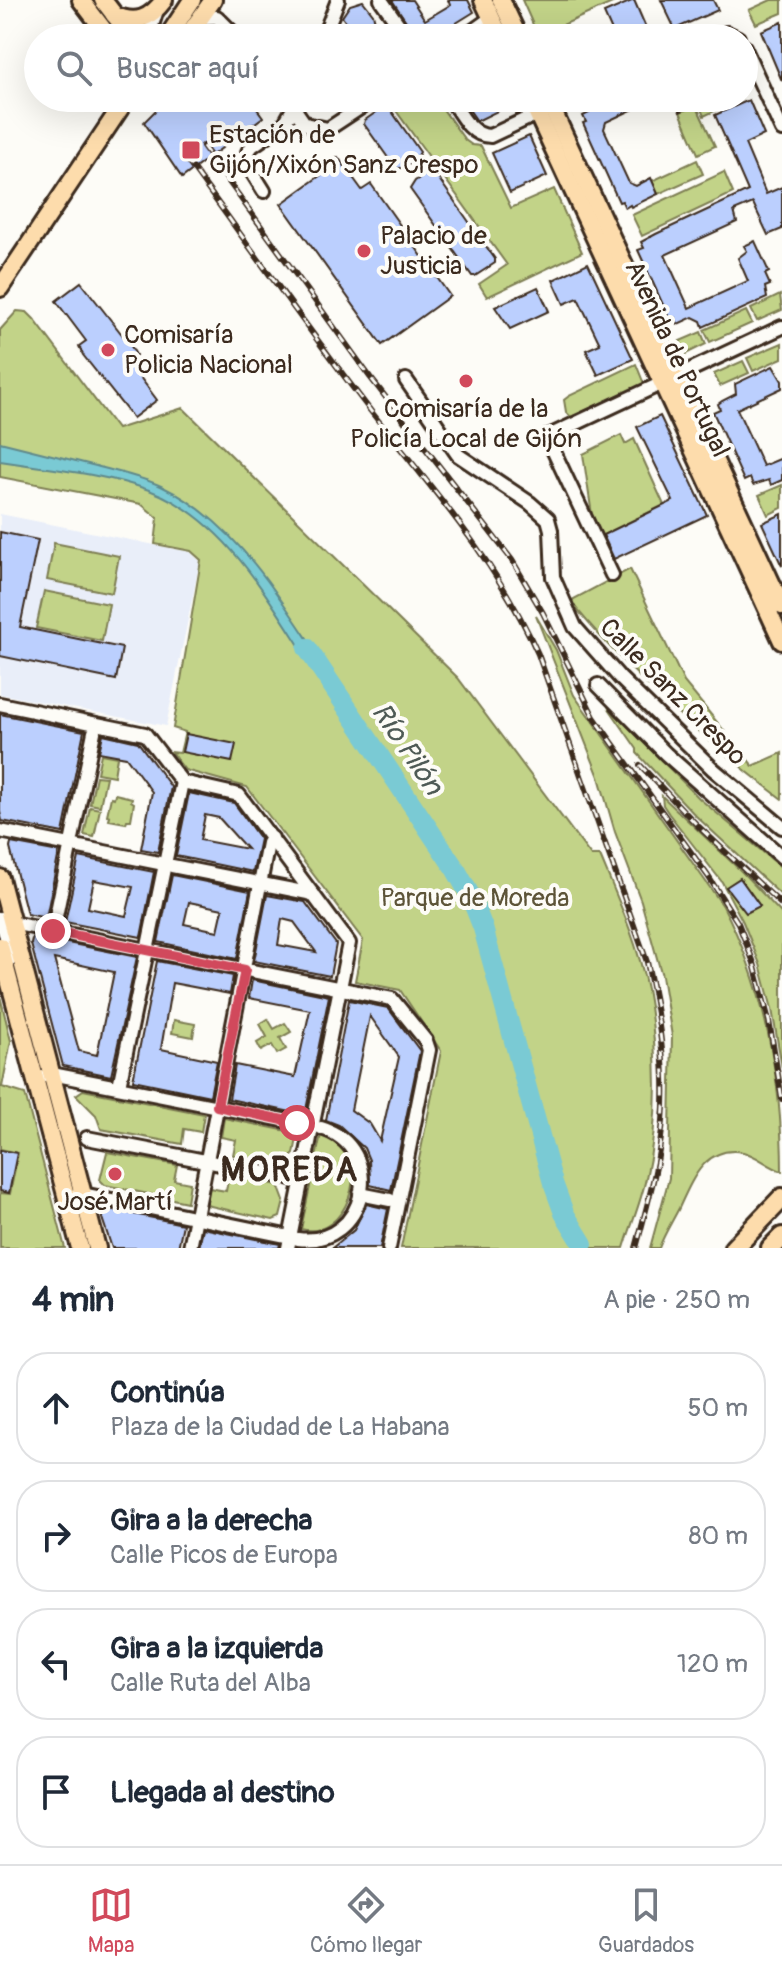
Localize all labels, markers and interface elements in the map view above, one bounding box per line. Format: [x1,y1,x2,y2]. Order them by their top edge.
search box [24,24,758,112]
icon: search [52,46,96,90]
text: Buscar aquí [116,50,259,87]
place label: Estación de Gijón/Xixón Sanz Crespo [209,119,478,181]
marker: Estación de Gijón/Xixón Sanz Crespo [180,139,202,161]
place label: Palacio de Justicia [380,220,487,282]
marker: Palacio de Justicia [355,242,373,260]
street label: Avenida de Portugal [617,256,737,462]
place label: Comisaría Policia Nacional [124,319,293,381]
marker: Comisaría Policia Nacional [99,341,117,359]
marker: Comisaría de la Policía Local de Gijón [457,372,475,390]
place label: Comisaría de la Policía Local de Gijón [350,393,582,455]
street label: Calle Sanz Crespo [593,612,753,772]
water label: Río Pilón [364,696,451,803]
park label: Parque de Moreda [381,882,569,914]
route end [35,913,71,949]
route start [279,1105,315,1141]
district label: MOREDA [221,1149,359,1192]
marker: José Martí [106,1165,124,1183]
place label: José Martí [57,1186,173,1218]
text: 4 min [32,1279,114,1322]
text: A pie · 250 m [603,1284,750,1316]
text: Continúa [110,1374,225,1411]
icon: ahead [34,1386,78,1430]
text: 50 m [687,1392,748,1424]
text: Plaza de la Ciudad de La Habana [110,1411,450,1443]
text: Gira a la derecha [110,1502,312,1539]
icon: right [34,1514,78,1558]
text: 80 m [688,1520,748,1552]
text: Calle Picos de Europa [110,1539,338,1571]
text: Gira a la izquierda [110,1630,323,1667]
icon: left [34,1642,78,1686]
text: 120 m [677,1648,748,1680]
text: Calle Ruta del Alba [110,1667,311,1699]
icon: arrive [34,1770,78,1814]
text: Llegada al destino [110,1774,335,1811]
tab: Mapa [88,1883,134,1959]
tab: Cómo llegar [310,1883,422,1959]
tab: Guardados [598,1883,694,1959]

